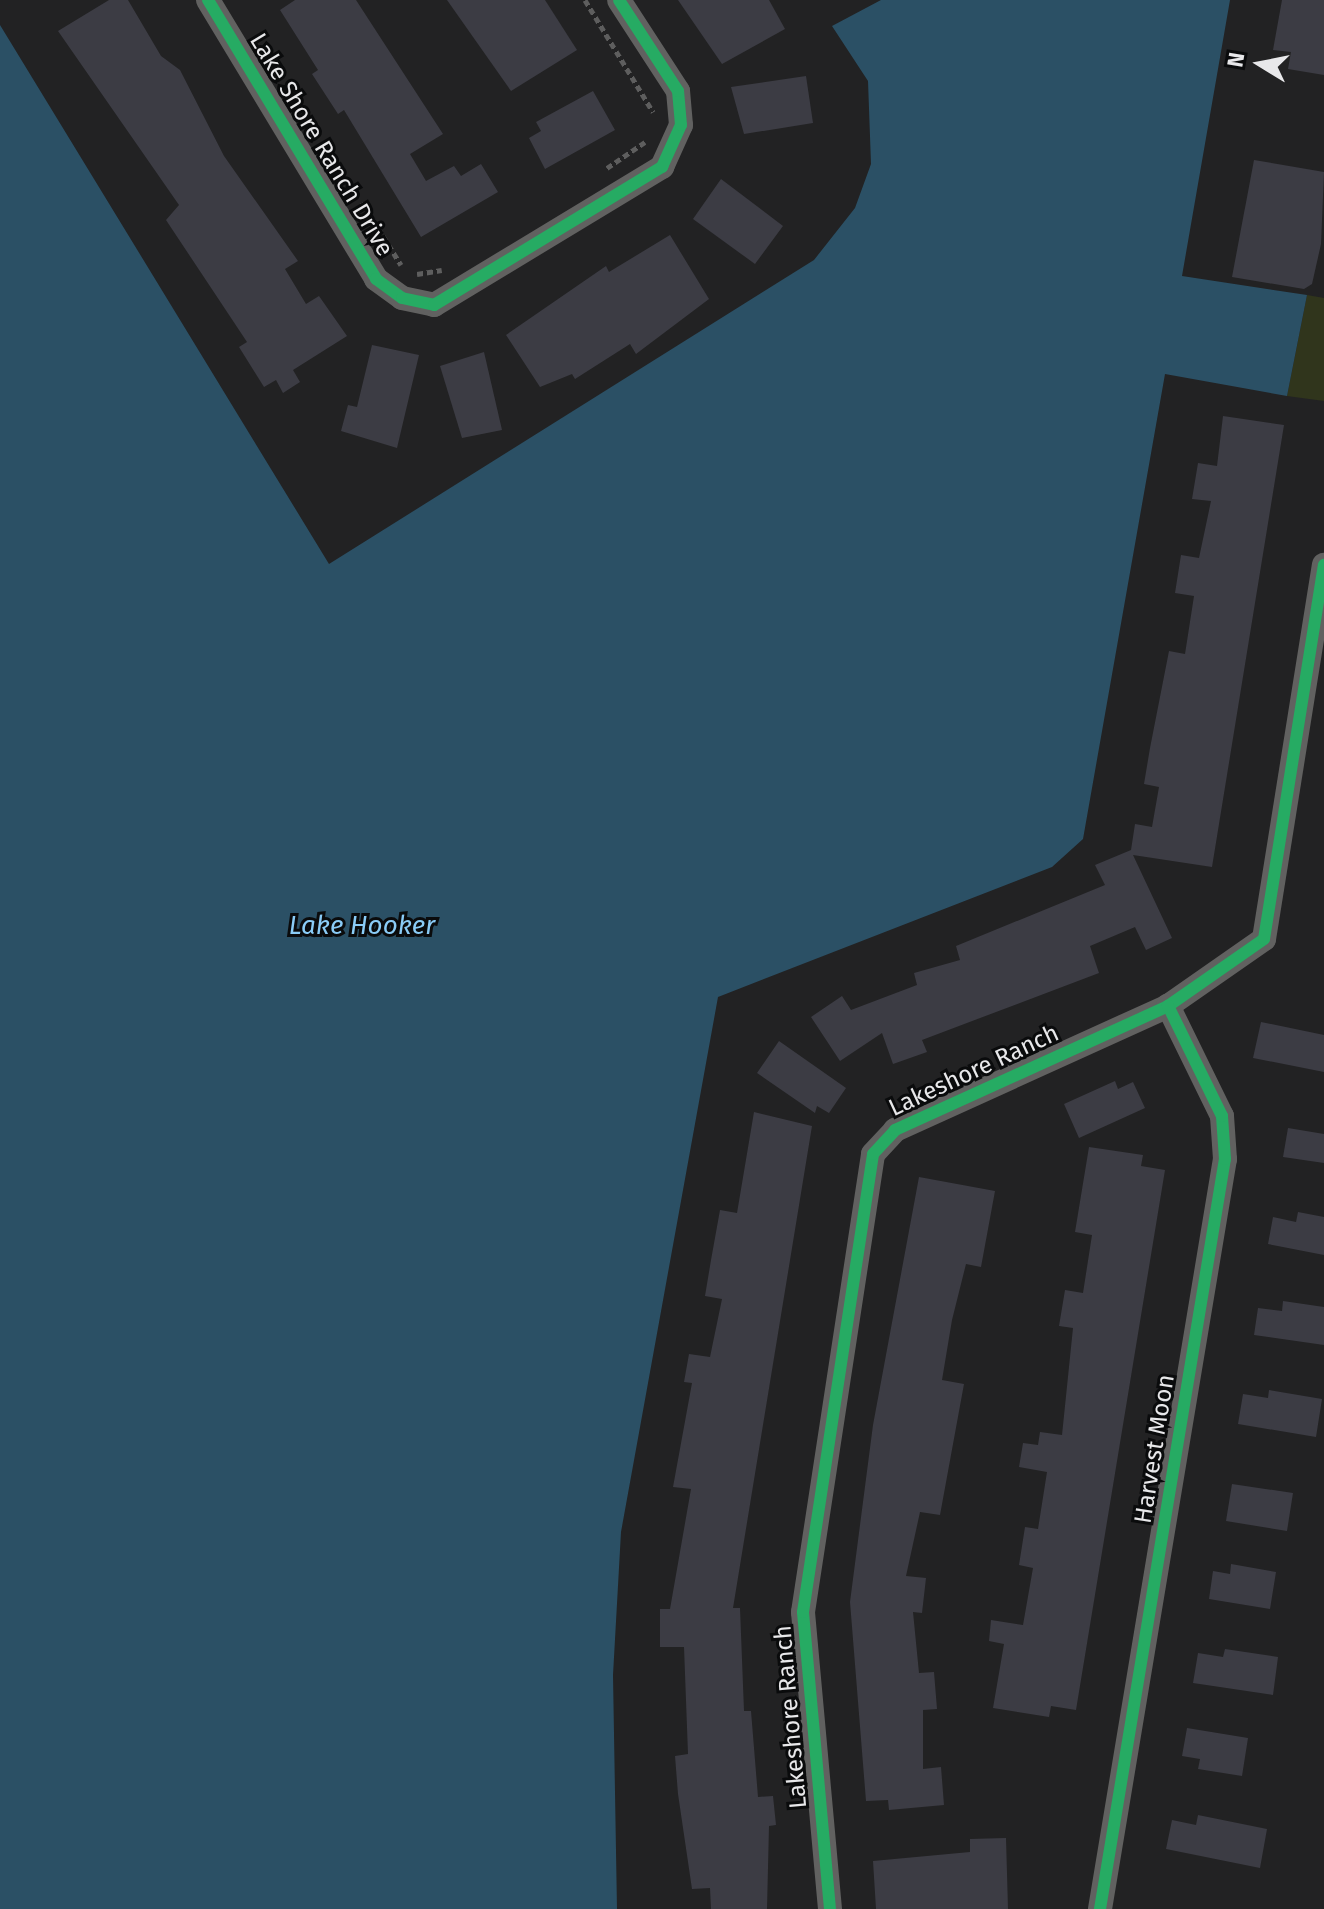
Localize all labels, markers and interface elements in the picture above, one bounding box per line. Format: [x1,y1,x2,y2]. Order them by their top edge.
north arrow [1220,24,1300,104]
street label: Lake Shore Ranch Drive [243,28,399,262]
text: N [1221,50,1250,69]
water label: Lake Hooker [289,910,435,942]
street label: Lakeshore Ranch [884,1019,1064,1123]
street label: Harvest Moon [1129,1372,1181,1526]
street label: Lakeshore Ranch [769,1624,813,1810]

